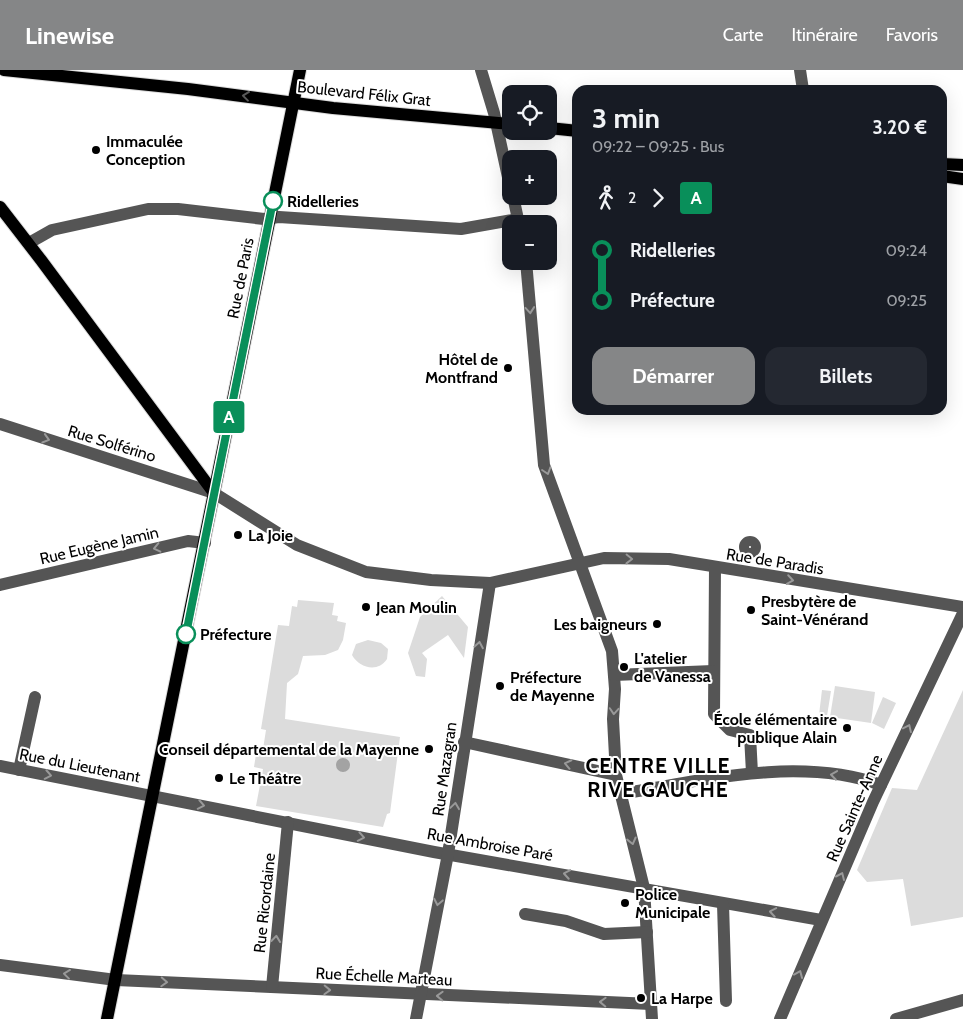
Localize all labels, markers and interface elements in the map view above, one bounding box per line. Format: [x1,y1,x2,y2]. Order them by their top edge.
text: Linewise [25,21,114,50]
text: Carte [723,24,763,46]
text: Itinéraire [791,24,858,46]
text: Favoris [886,24,938,46]
street label: Boulevard Félix Grat [296,77,432,110]
map controls [502,85,557,270]
button: locate [502,85,557,140]
one-way arrow [242,91,250,102]
text: 3 min [592,101,660,135]
text: 3.20 € [873,116,927,139]
place label: Immaculée Conception [106,132,185,169]
text: 09:22 – 09:25 · Bus [592,137,724,156]
marker: Immaculée Conception [90,144,102,156]
button: + [502,150,557,205]
icon: walk [592,184,620,212]
icon: forward [644,184,672,212]
text: A [690,187,702,209]
text: 2 [628,188,636,207]
marker: Ridelleries [263,191,283,211]
place label: Ridelleries [287,192,359,211]
button: − [502,215,557,270]
street label: Rue de Paris [223,236,258,320]
text: Ridelleries [630,239,715,262]
text: 09:24 [886,241,927,260]
text: Préfecture [630,289,715,312]
text: 09:25 [886,291,927,310]
one-way arrow [525,306,536,314]
button: Démarrer [592,347,755,405]
button: Billets [765,347,927,405]
place label: Hôtel de Montfrand [425,350,498,387]
marker: Hôtel de Montfrand [502,362,514,374]
line badge: A [213,401,245,433]
text: A [223,406,235,428]
street label: Rue Solférino [66,421,158,466]
one-way arrow [42,434,50,444]
one-way arrow [541,466,551,475]
street label: Rue Eugène Jamin [38,523,160,568]
place label: La Joie [248,526,293,545]
marker: La Joie [232,529,244,541]
one-way arrow [152,542,161,553]
street label: Rue de Paradis [725,544,825,579]
one-way arrow [625,553,633,564]
one-way arrow [786,574,794,585]
place label: Presbytère de Saint-Vénérand [761,592,868,629]
place label: Jean Moulin [375,598,457,617]
marker: Jean Moulin [360,601,372,613]
marker: Presbytère de Saint-Vénérand [745,604,757,616]
place label: Les baigneurs [554,615,647,634]
marker: Les baigneurs [651,618,663,630]
marker: Préfecture [176,624,196,644]
place label: Préfecture [200,625,271,644]
one-way arrow [474,641,484,649]
place label: L'atelier de Vanessa [634,649,711,686]
marker: L'atelier de Vanessa [618,661,630,673]
place label: Préfecture de Mayenne [510,668,594,705]
marker: Préfecture de Mayenne [494,680,506,692]
one-way arrow [608,707,619,715]
place label: École élémentaire publique Alain [714,710,837,747]
street label: Rue Mazagran [428,721,461,817]
marker: École élémentaire publique Alain [841,722,853,734]
one-way arrow [902,724,913,733]
place label: Conseil départemental de la Mayenne [159,740,419,759]
marker: Conseil départemental de la Mayenne [423,743,435,755]
street label: Rue du Lieutenant [18,744,143,787]
street label: Rue Sainte-Anne [822,752,887,865]
district label: CENTRE VILLE RIVE GAUCHE [586,753,730,802]
one-way arrow [564,759,573,770]
one-way arrow [43,769,52,780]
place label: Le Théâtre [229,769,301,788]
one-way arrow [829,770,837,781]
marker: Le Théâtre [213,772,225,784]
one-way arrow [197,799,206,810]
one-way arrow [449,801,460,809]
street label: Rue Ambroise Paré [425,824,554,865]
one-way arrow [356,831,365,841]
one-way arrow [626,836,637,845]
street label: Rue Ricordaine [250,852,279,954]
one-way arrow [563,870,572,880]
one-way arrow [834,872,845,881]
place label: Police Municipale [635,885,710,922]
one-way arrow [434,897,444,906]
marker: Police Municipale [619,897,631,909]
one-way arrow [769,908,777,918]
one-way arrow [271,934,282,942]
street label: Rue Échelle Marteau [315,963,453,990]
one-way arrow [63,969,71,980]
one-way arrow [792,970,803,979]
one-way arrow [161,977,169,988]
one-way arrow [323,984,331,995]
place label: La Harpe [651,989,713,1008]
one-way arrow [436,990,444,1001]
marker: La Harpe [635,992,647,1004]
one-way arrow [599,996,607,1007]

